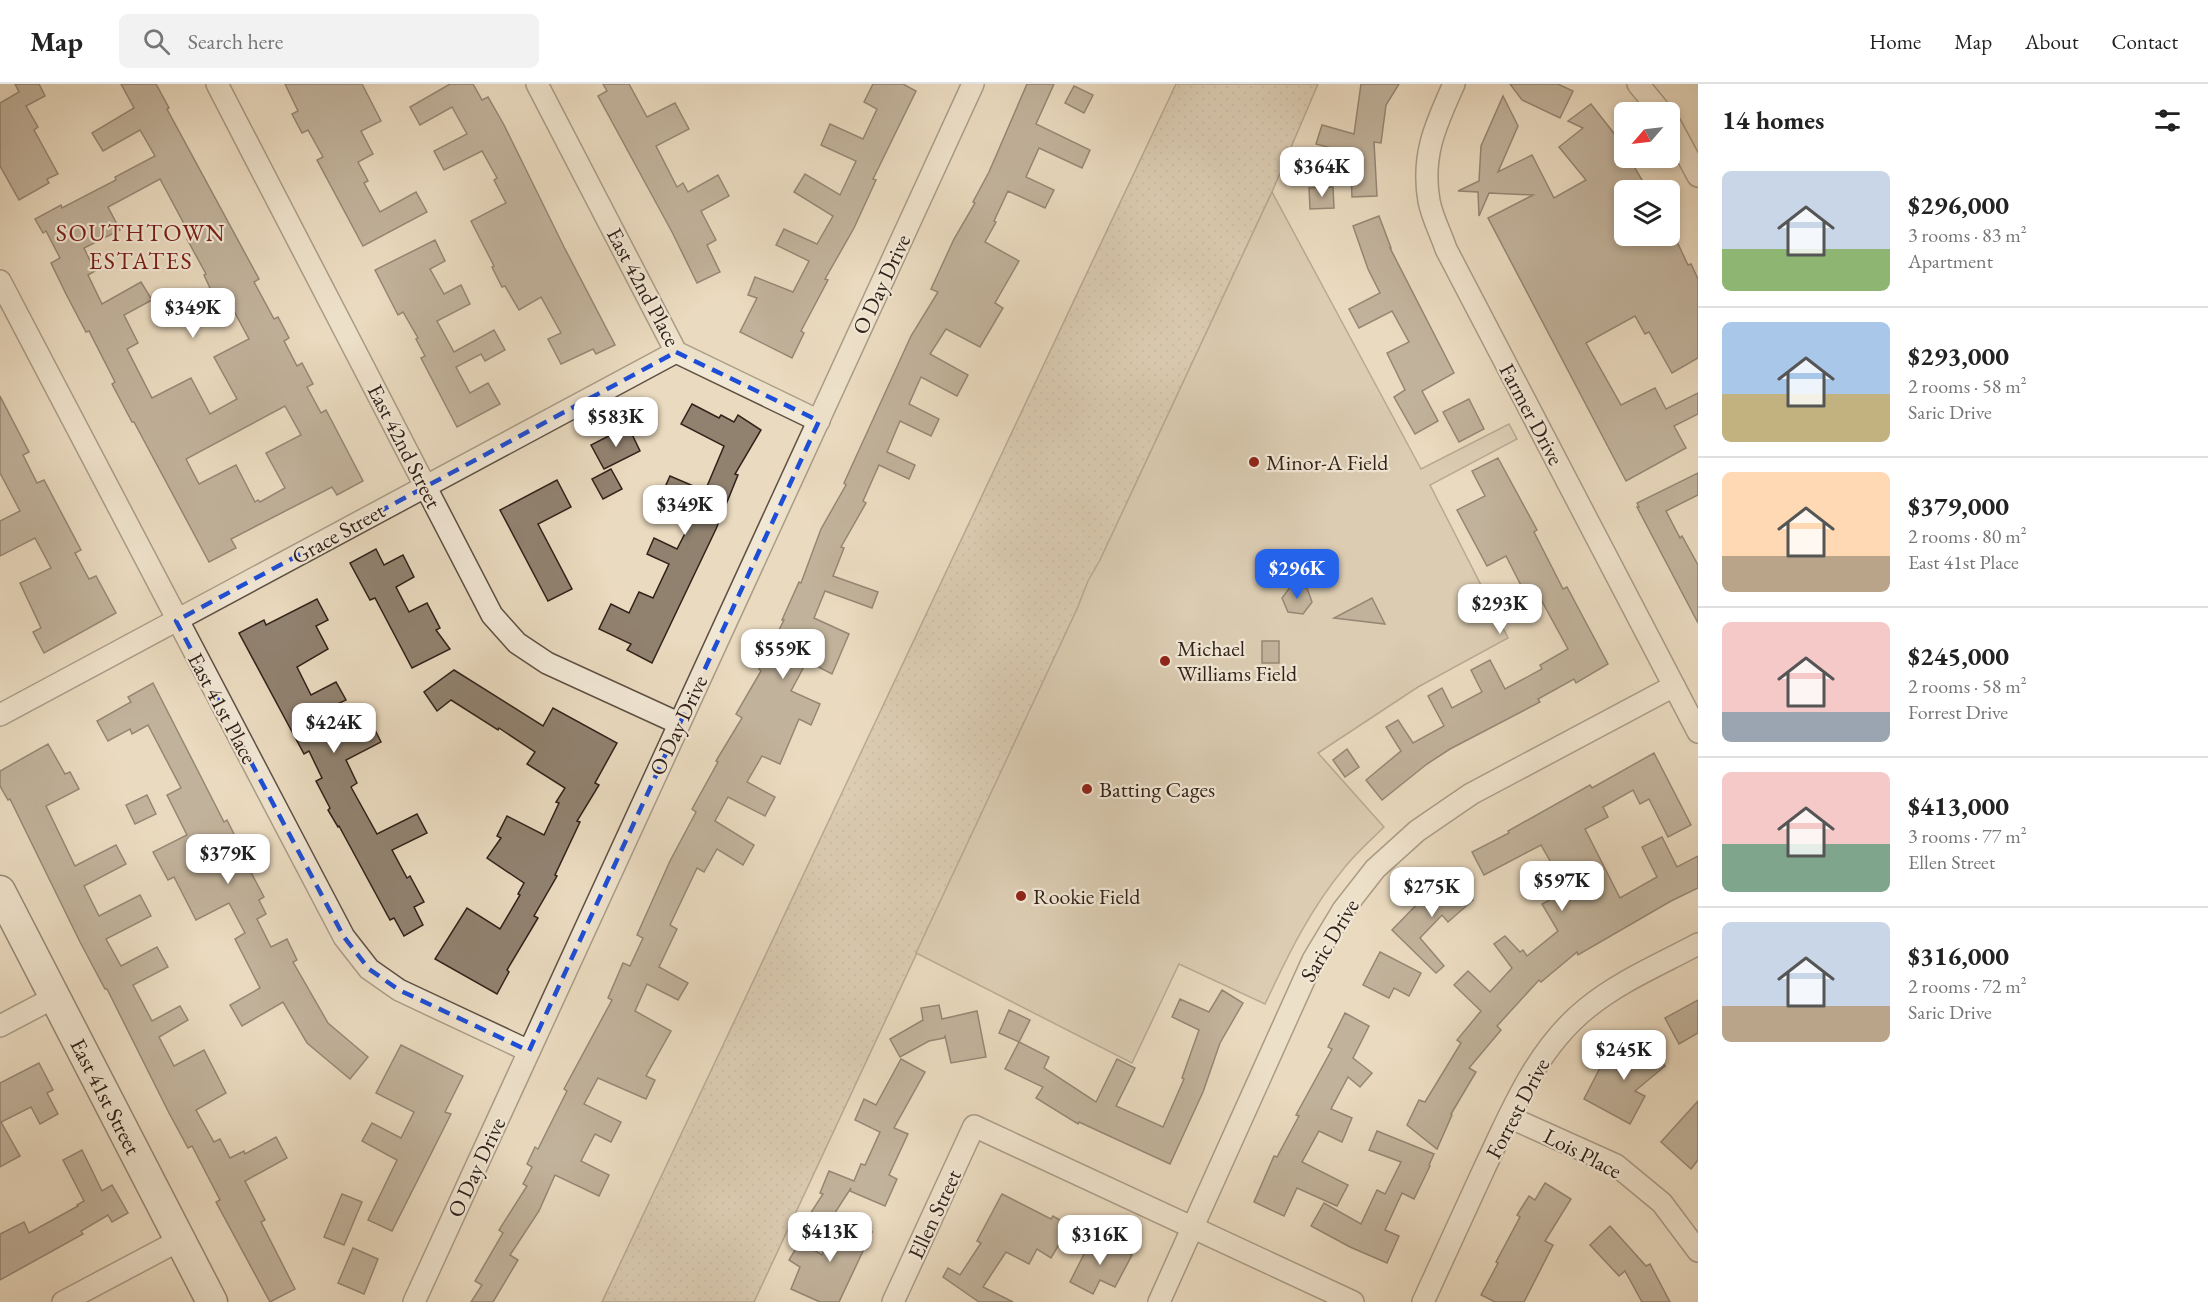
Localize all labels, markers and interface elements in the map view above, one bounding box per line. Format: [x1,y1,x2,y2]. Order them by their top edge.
search box [119,14,539,68]
text: Map [30,23,83,59]
icon: search [140,25,173,58]
text: Search here [188,27,283,56]
text: Home [1869,28,1921,55]
text: Map [1954,28,1992,55]
text: About [2025,28,2078,55]
text: Contact [2111,28,2178,55]
north arrow [1614,102,1680,168]
map controls [1614,102,1680,246]
text: 14 homes [1722,103,1824,137]
icon: filters [2151,104,2184,137]
pin: $364K [1280,147,1364,198]
text: $364K [1294,153,1350,179]
button: layers [1614,180,1680,246]
text: $296,000 [1908,188,2009,222]
icon: home [1770,195,1842,267]
district label: SOUTHTOWN ESTATES [56,217,226,276]
text: 3 rooms · 83 m² [1908,222,2027,248]
street label: East 42nd Place [600,223,687,352]
street label: O Day Drive [846,229,917,339]
text: Apartment [1908,248,1993,274]
pin: $349K [151,288,235,339]
text: $349K [165,294,221,320]
text: $293,000 [1908,339,2009,373]
icon: home [1770,346,1842,418]
street label: Farmer Drive [1493,358,1571,470]
text: 2 rooms · 58 m² [1908,373,2027,399]
street label: East 42nd Street [361,379,448,513]
pin: $583K [574,397,658,448]
text: Saric Drive [1908,399,1992,425]
text: $583K [588,403,644,429]
place label: Minor-A Field [1266,448,1389,477]
marker: Minor-A Field [1247,455,1261,469]
pin: $349K [643,485,727,536]
text: $379,000 [1908,489,2009,523]
text: $349K [657,491,713,517]
street label: Grace Street [287,496,390,571]
icon: home [1770,496,1842,568]
text: 2 rooms · 80 m² [1908,523,2027,549]
pin: $296K [1255,549,1339,600]
text: East 41st Place [1908,549,2019,575]
text: $296K [1269,555,1325,581]
pin: $293K [1458,584,1542,635]
text: $293K [1472,590,1528,616]
pin: $559K [741,629,825,680]
place label: Michael Williams Field [1177,634,1298,688]
text: $559K [755,635,811,661]
text: $245,000 [1908,639,2009,673]
icon: home [1770,646,1842,718]
street label: East 41st Place [181,648,264,769]
marker: Michael Williams Field [1158,654,1172,668]
street label: O Day Drive [643,670,714,780]
text: 2 rooms · 58 m² [1908,673,2027,699]
text: Forrest Drive [1908,699,2008,725]
pin: $424K [292,703,376,754]
text: $424K [306,709,362,735]
place label: Batting Cages [1099,775,1215,804]
marker: Batting Cages [1080,782,1094,796]
text: $413,000 [1908,789,2009,823]
icon: home [1770,796,1842,868]
text: 3 rooms · 77 m² [1908,823,2027,849]
pin: $379K [186,834,270,885]
text: $379K [200,840,256,866]
text: Ellen Street [1908,849,1995,875]
pin: $597K [1520,861,1604,912]
pin: $275K [1390,867,1474,918]
text: $597K [1534,867,1590,893]
text: $275K [1404,873,1460,899]
place label: Rookie Field [1033,882,1141,911]
marker: Rookie Field [1014,889,1028,903]
street label: Saric Drive [1293,893,1366,987]
text: $316,000 [1908,939,2009,973]
icon: home [1770,946,1842,1018]
text: 2 rooms · 72 m² [1908,973,2027,999]
text: Saric Drive [1908,999,1992,1025]
pin: $245K [1582,1030,1666,1081]
street label: East 41st Street [63,1033,147,1160]
text: $245K [1596,1036,1652,1062]
street label: Forrest Drive [1479,1052,1556,1164]
street label: O Day Drive [441,1112,512,1222]
street label: Lois Place [1539,1121,1627,1186]
street label: Ellen Street [901,1165,968,1264]
pin: $413K [788,1212,872,1263]
pin: $316K [1058,1215,1142,1266]
text: $413K [802,1218,858,1244]
text: $316K [1072,1221,1128,1247]

